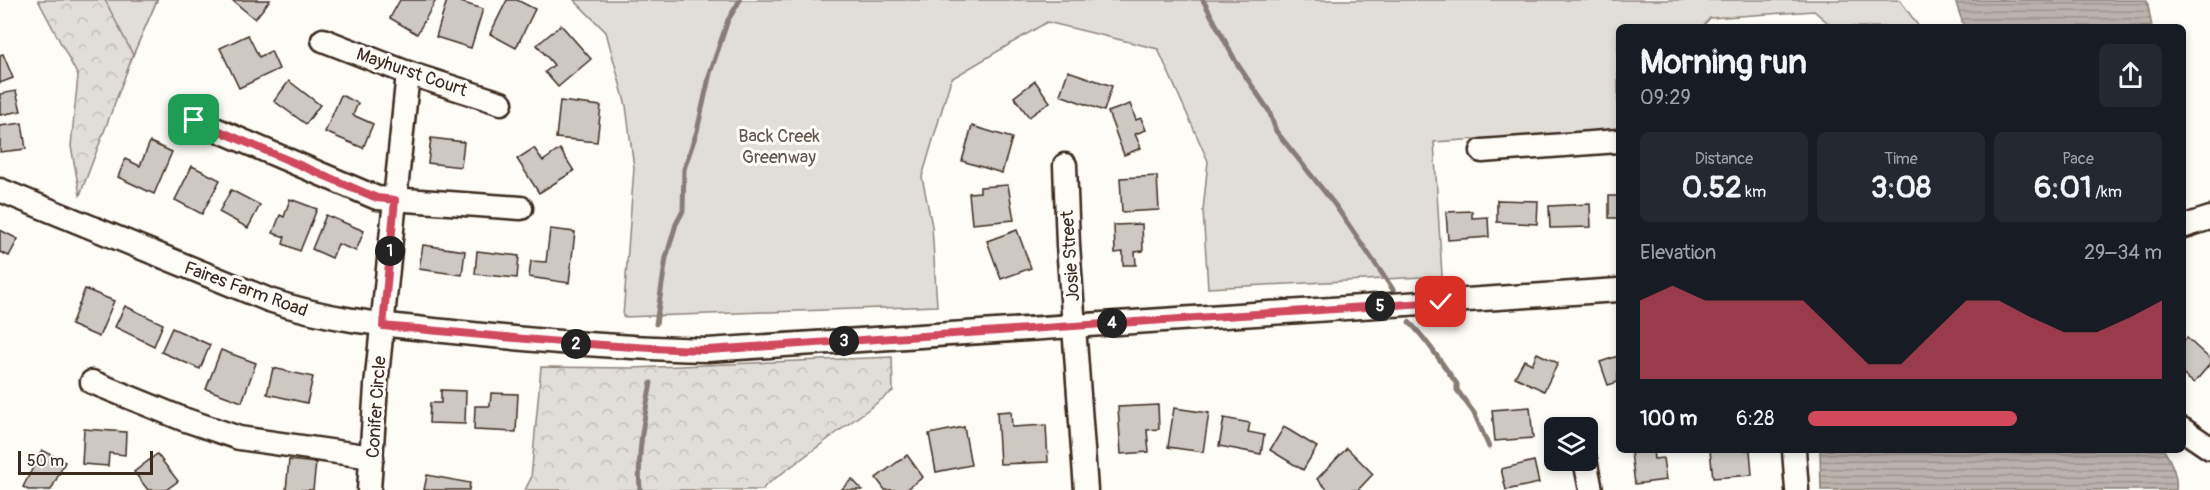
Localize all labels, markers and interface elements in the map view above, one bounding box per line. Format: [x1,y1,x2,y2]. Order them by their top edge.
text: Morning run [1640,42,1807,83]
street label: Mayhurst Court [353,43,471,102]
button: share [2099,44,2162,107]
text: 09:29 [1640,85,1691,110]
pin [168,94,219,145]
icon: arrive [177,103,210,136]
park label: Back Creek Greenway [738,125,820,169]
text: Distance [1695,149,1753,169]
text: Time [1884,149,1918,169]
text: Pace [2062,149,2094,169]
text: 0.52 [1682,169,1742,206]
text: 3:08 [1871,169,1931,206]
text: 6:01 [2034,169,2092,206]
text: km [1742,182,1766,202]
text: /km [2092,182,2122,202]
street label: Josie Street [1056,209,1085,302]
pin: 1 [375,236,405,266]
text: Elevation [1640,240,1716,265]
text: 29–34 m [2084,240,2162,265]
text: 1 [387,241,393,261]
street label: Faires Farm Road [181,256,311,322]
pin [1415,276,1466,327]
icon: check [1424,285,1457,318]
pin: 5 [1365,291,1395,321]
text: 5 [1376,296,1384,316]
pin: 4 [1097,308,1127,338]
text: 4 [1107,313,1117,333]
pin: 3 [829,326,859,356]
pin: 2 [561,329,591,359]
text: 3 [840,331,848,351]
text: 2 [572,334,580,354]
street label: Conifer Circle [361,355,392,459]
text: 100 m [1640,406,1697,431]
text: 6:28 [1736,406,1774,431]
map controls [1544,417,1598,471]
button: layers [1544,417,1598,471]
scale bar [18,448,153,476]
text: 50 m [27,451,64,471]

